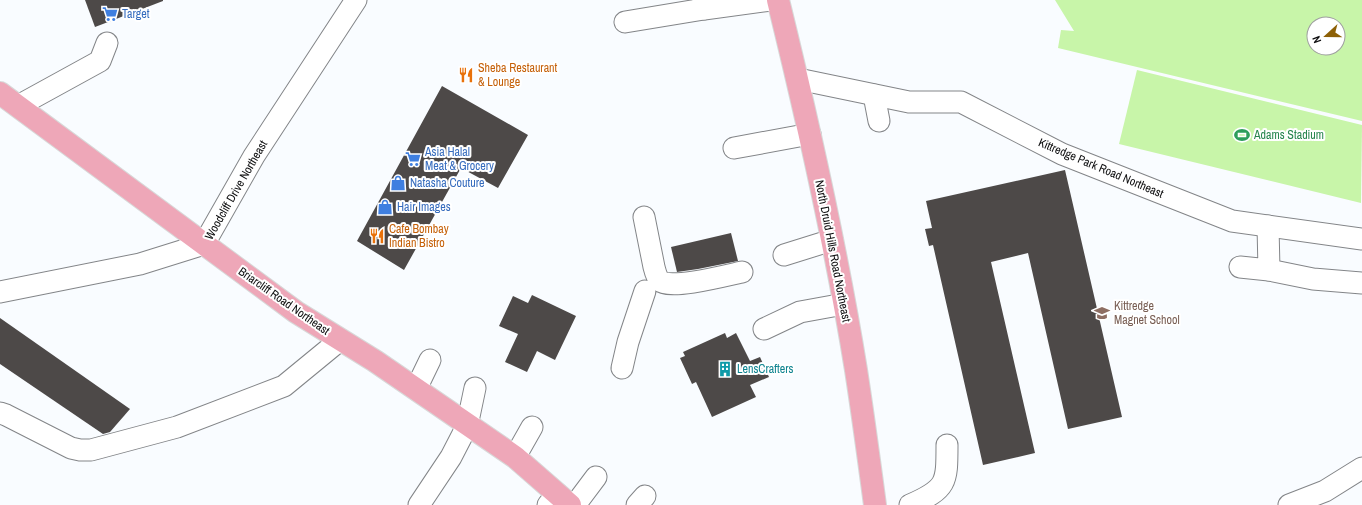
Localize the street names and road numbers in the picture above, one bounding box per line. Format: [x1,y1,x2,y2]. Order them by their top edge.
street label: Kittredge Park Road Northeast [1036,134,1166,202]
street label: Woodcliff Drive Northeast [201,137,271,243]
street label: North Druid Hills Road Northeast [811,179,855,324]
street label: Briarcliff Road Northeast [235,263,333,339]

